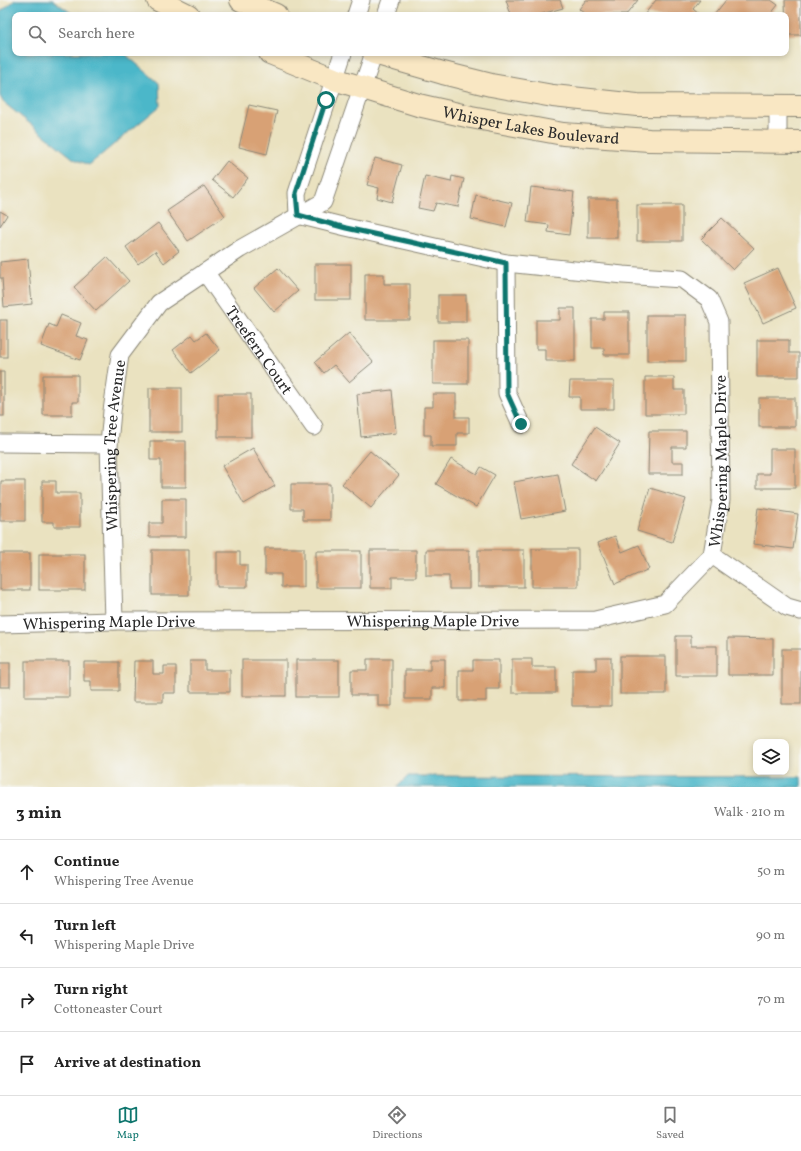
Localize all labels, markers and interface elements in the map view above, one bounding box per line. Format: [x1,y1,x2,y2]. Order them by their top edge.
search box [12,12,789,56]
icon: search [26,23,48,45]
text: Search here [58,24,135,45]
route start [317,91,335,109]
street label: Whisper Lakes Boulevard [440,102,620,151]
street label: Treefern Court [219,302,297,400]
street label: Whispering Tree Avenue [100,358,132,531]
street label: Whispering Maple Drive [704,375,734,549]
route end [512,415,530,433]
street label: Whispering Maple Drive [346,611,519,634]
street label: Whispering Maple Drive [22,612,195,636]
map controls [753,739,789,775]
button: layers [753,739,789,775]
text: 3 min [16,802,62,825]
text: Walk · 210 m [714,804,785,822]
text: Continue [54,852,119,873]
icon: ahead [16,861,38,883]
text: 50 m [757,863,785,881]
text: Whispering Tree Avenue [54,873,194,891]
text: Turn left [54,916,116,937]
icon: left [16,925,38,947]
text: 90 m [756,927,785,945]
text: Whispering Maple Drive [54,937,194,955]
text: Turn right [54,980,128,1001]
icon: right [16,989,38,1011]
text: 70 m [757,991,785,1009]
text: Cottoneaster Court [54,1001,163,1019]
icon: arrive [16,1053,38,1075]
text: Arrive at destination [54,1053,201,1074]
tab: Map [117,1104,139,1143]
tab: Directions [372,1104,423,1143]
tab: Saved [656,1104,684,1143]

